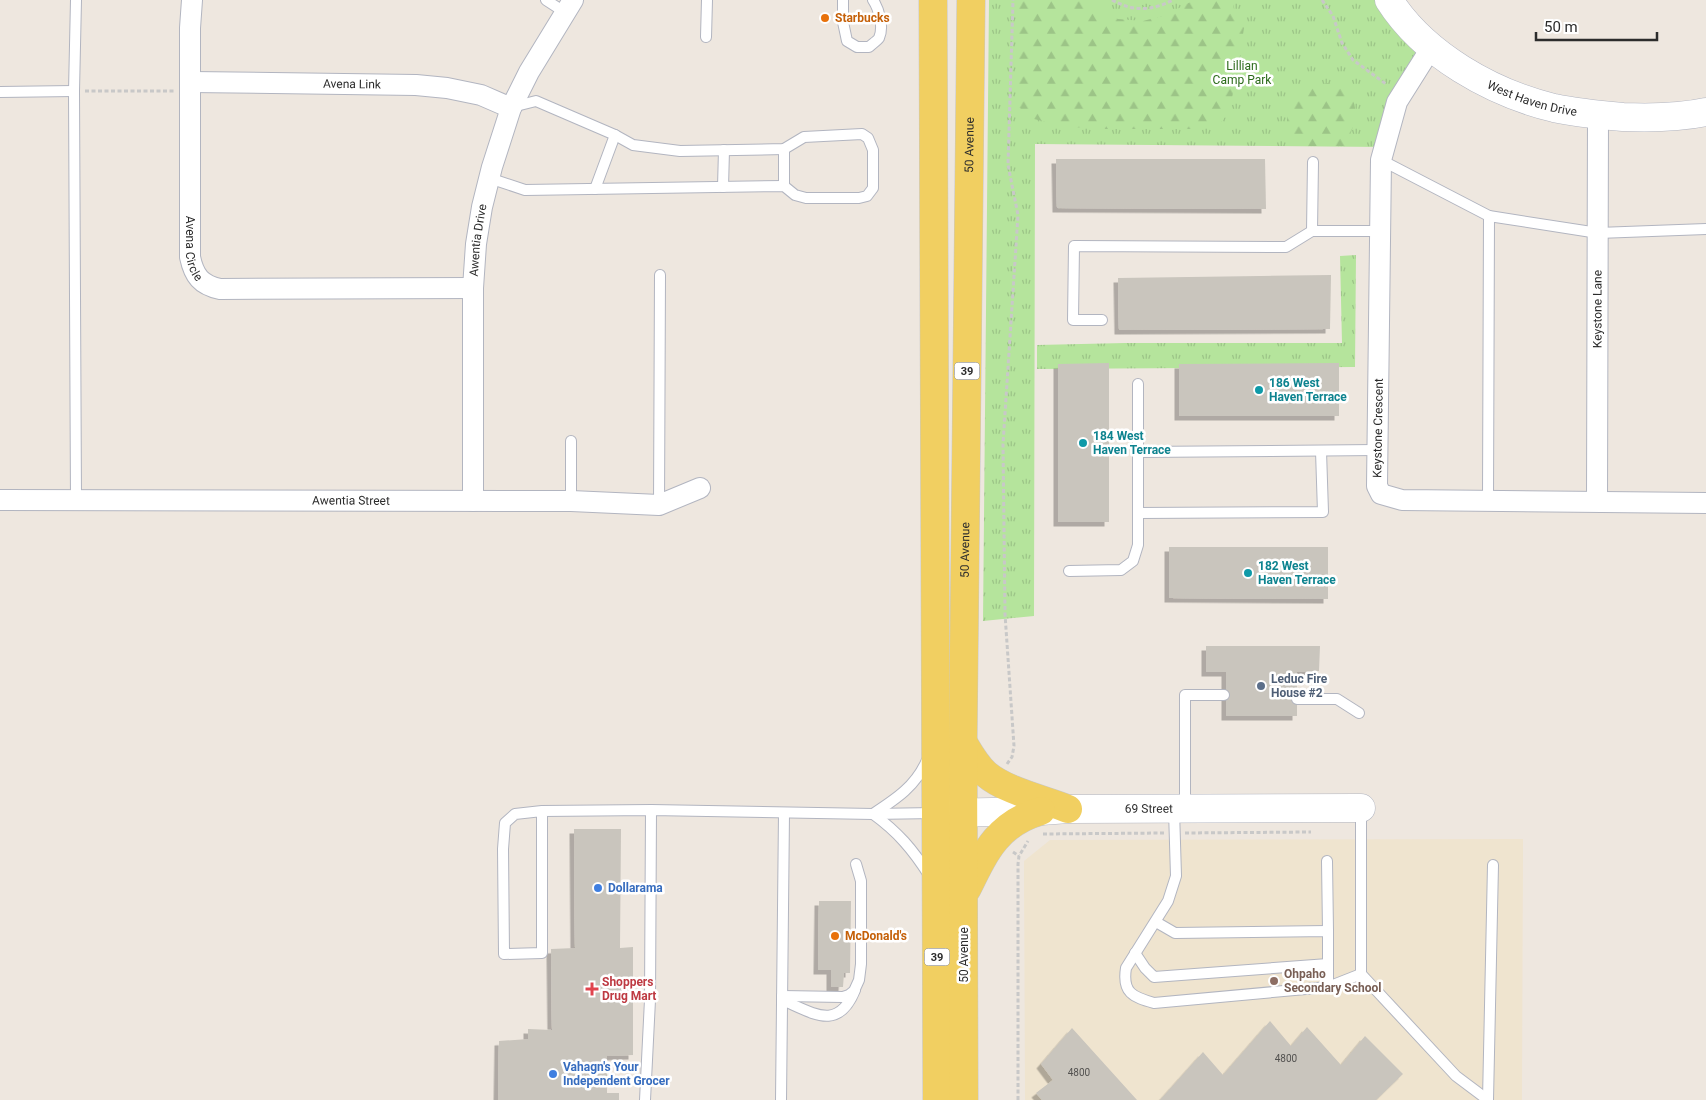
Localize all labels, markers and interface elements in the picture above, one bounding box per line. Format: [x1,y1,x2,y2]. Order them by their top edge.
scale bar [1536,10,1657,42]
place label: Starbucks [835,11,890,25]
marker: Starbucks [819,12,831,24]
text: 50 m [1544,18,1578,36]
park label: Lillian Camp Park [1213,59,1272,87]
street label: Avena Link [323,77,382,92]
street label: West Haven Drive [1485,78,1578,119]
street label: 50 Avenue [962,117,977,173]
street label: Awentia Drive [467,203,489,277]
street label: Avena Circle [183,216,206,284]
street label: Keystone Lane [1590,270,1605,348]
road number: 39 [954,362,980,380]
place label: 186 West Haven Terrace [1269,376,1347,404]
street label: Keystone Crescent [1370,378,1386,478]
marker: 186 West Haven Terrace [1253,384,1265,396]
place label: 184 West Haven Terrace [1093,429,1171,457]
marker: 184 West Haven Terrace [1077,437,1089,449]
street label: Awentia Street [312,494,390,508]
street label: 50 Avenue [958,522,972,578]
place label: 182 West Haven Terrace [1258,559,1336,587]
marker: 182 West Haven Terrace [1242,567,1254,579]
place label: Leduc Fire House #2 [1271,672,1328,700]
marker: Leduc Fire House #2 [1255,680,1267,692]
street label: 69 Street [1125,802,1173,816]
place label: Dollarama [608,881,663,895]
marker: Dollarama [592,882,604,894]
street label: 50 Avenue [957,927,971,983]
place label: McDonald's [845,929,907,943]
marker: McDonald's [829,930,841,942]
road number: 39 [924,949,950,966]
place label: Ohpaho Secondary School [1284,967,1381,995]
place label: Shoppers Drug Mart [602,975,656,1003]
marker: Ohpaho Secondary School [1268,975,1280,987]
marker: Shoppers Drug Mart [586,983,598,995]
house number: 4800 [1275,1053,1298,1064]
place label: Vahagn's Your Independent Grocer [563,1060,670,1088]
house number: 4800 [1068,1067,1091,1078]
marker: Vahagn's Your Independent Grocer [547,1068,559,1080]

